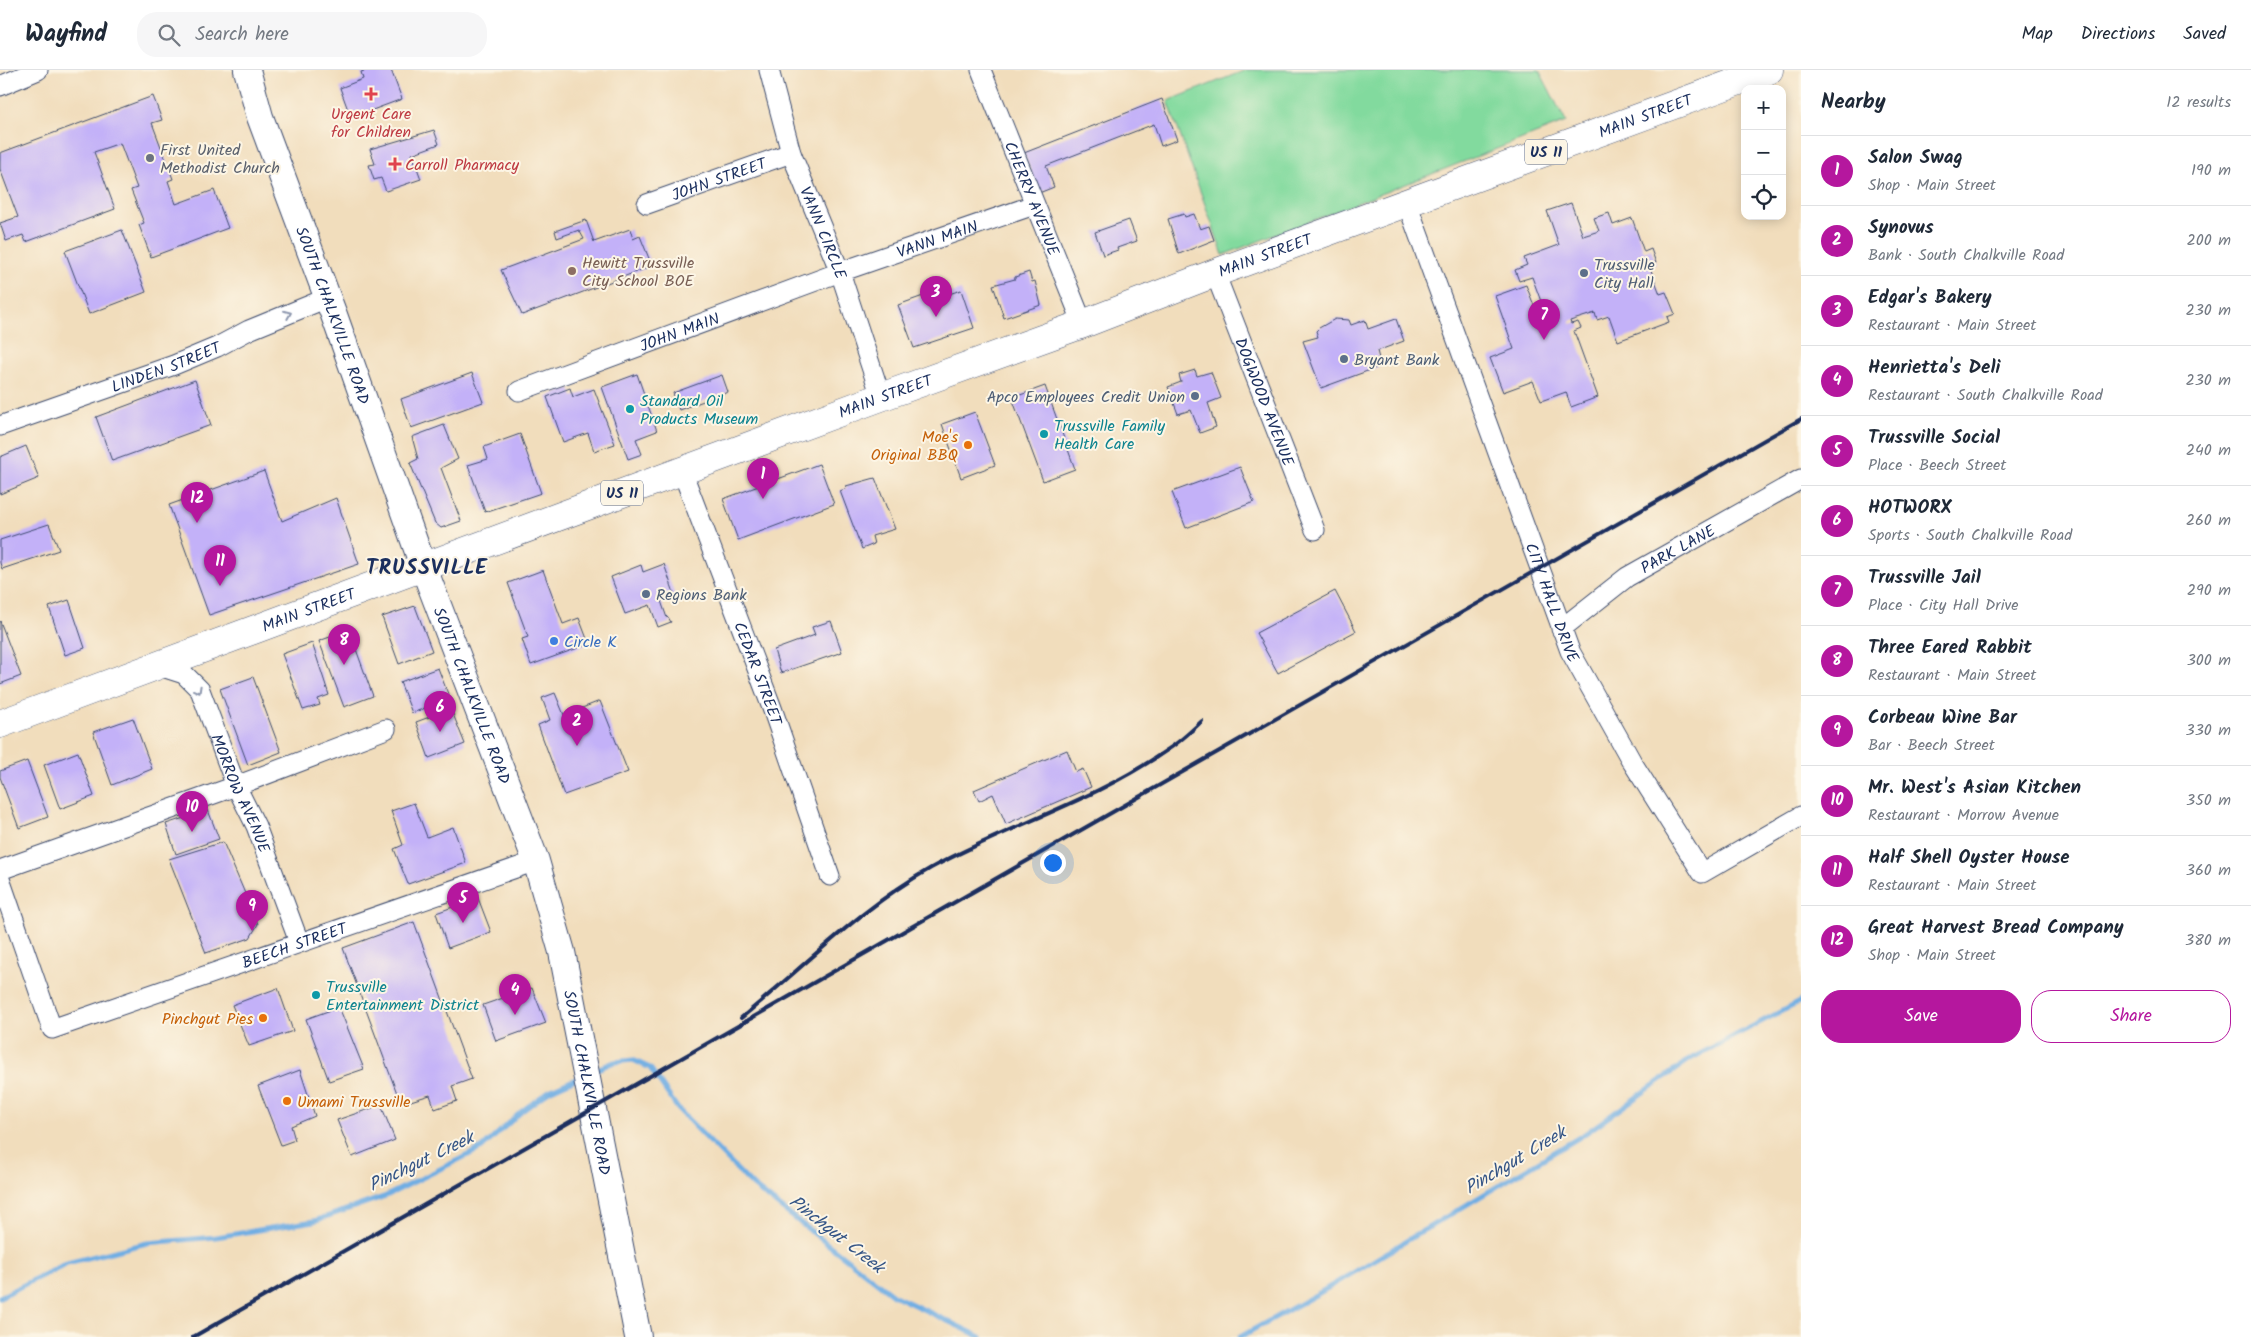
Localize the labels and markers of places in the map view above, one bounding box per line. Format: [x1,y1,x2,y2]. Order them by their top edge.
marker: Urgent Care for Children [364,87,378,101]
place label: Urgent Care for Children [331,102,411,145]
place label: First United Methodist Church [160,138,280,181]
marker: First United Methodist Church [144,152,156,164]
place label: Carroll Pharmacy [405,153,520,178]
marker: Carroll Pharmacy [389,158,401,170]
place label: Hewitt Trussville City School BOE [582,251,695,294]
place label: Trussville City Hall [1594,253,1655,296]
marker: Hewitt Trussville City School BOE [566,265,578,277]
marker: Trussville City Hall [1578,267,1590,279]
pin: 3 [920,276,952,317]
pin: 7 [1528,299,1560,340]
place label: Bryant Bank [1354,348,1440,373]
marker: Bryant Bank [1338,353,1350,365]
place label: Apco Employees Credit Union [987,385,1185,410]
place label: Standard Oil Products Museum [640,389,758,432]
marker: Apco Employees Credit Union [1189,390,1201,402]
marker: Standard Oil Products Museum [624,403,636,415]
place label: Trussville Family Health Care [1054,414,1166,457]
place label: Moe's Original BBQ [871,425,958,468]
marker: Trussville Family Health Care [1038,428,1050,440]
marker: Moe's Original BBQ [962,439,974,451]
pin: 1 [747,458,779,499]
pin: 12 [181,482,213,523]
pin: 11 [204,545,236,586]
place label: Regions Bank [656,583,747,608]
marker: Regions Bank [640,588,652,600]
pin: 8 [328,624,360,665]
place label: Circle K [564,630,617,655]
marker: Circle K [548,635,560,647]
pin: 6 [424,691,456,732]
pin: 2 [561,705,593,746]
pin: 10 [176,791,208,832]
pin: 5 [447,882,479,923]
pin: 9 [236,890,268,931]
pin: 4 [499,974,531,1015]
place label: Trussville Entertainment District [326,975,480,1018]
marker: Trussville Entertainment District [310,989,322,1001]
place label: Pinchgut Pies [162,1007,253,1032]
marker: Pinchgut Pies [257,1012,269,1024]
place label: Umami Trussville [297,1090,411,1115]
marker: Umami Trussville [281,1095,293,1107]

